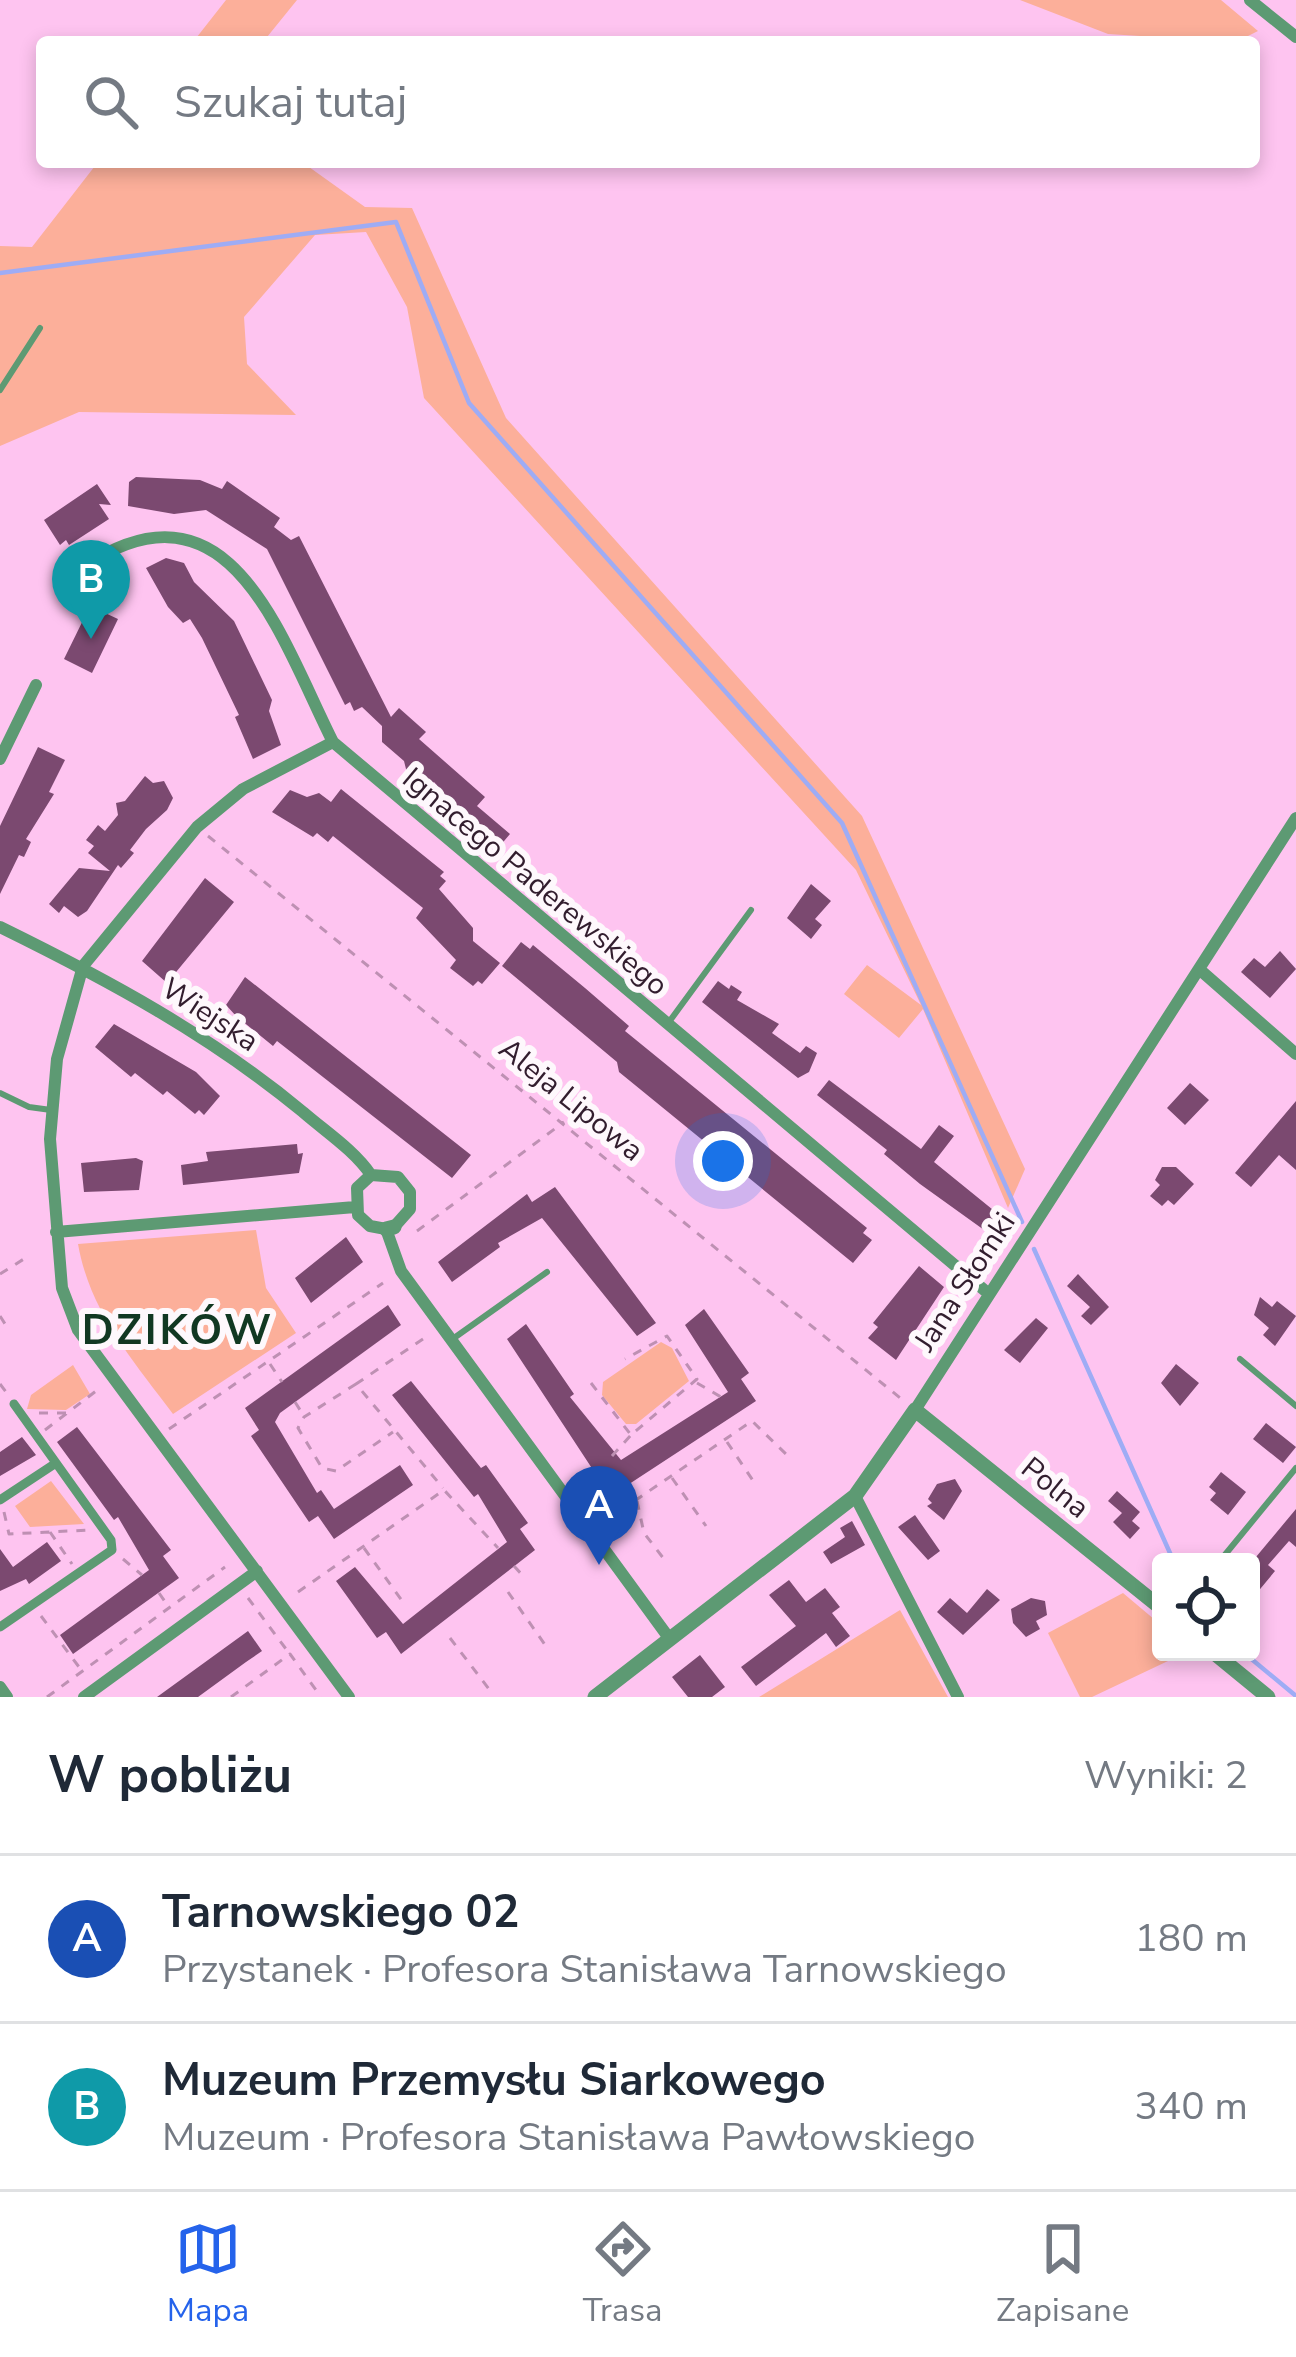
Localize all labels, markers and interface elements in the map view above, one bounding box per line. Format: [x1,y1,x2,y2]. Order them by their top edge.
search box [36,36,1260,168]
icon: search [78,69,144,135]
text: Szukaj tutaj [174,72,407,133]
pin: B [52,540,130,639]
street label: Ignacego Paderewskiego [393,759,677,1005]
street label: Wiejska [153,968,267,1062]
street label: Aleja Lipowa [490,1029,652,1171]
your location [693,1131,753,1191]
street label: Jana Słomki [904,1205,1025,1360]
district label: DZIKÓW [82,1302,274,1359]
street label: Polna [1012,1448,1098,1528]
pin: A [560,1466,638,1565]
map controls [1152,1553,1260,1661]
button: locate [1152,1553,1260,1661]
text: W pobliżu [48,1740,292,1810]
text: Wyniki: 2 [1084,1749,1248,1802]
text: Tarnowskiego 02 [162,1882,520,1943]
text: A [72,1912,102,1965]
text: 180 m [1134,1912,1248,1965]
text: Przystanek · Profesora Stanisława Tarnowskiego [162,1943,1007,1996]
text: Muzeum Przemysłu Siarkowego [162,2050,826,2111]
text: B [74,2080,100,2133]
text: 340 m [1134,2080,1248,2133]
text: Muzeum · Profesora Stanisława Pawłowskiego [162,2111,976,2164]
tab: Mapa [167,2216,249,2333]
tab: Trasa [583,2216,663,2333]
tab: Zapisane [996,2216,1129,2333]

